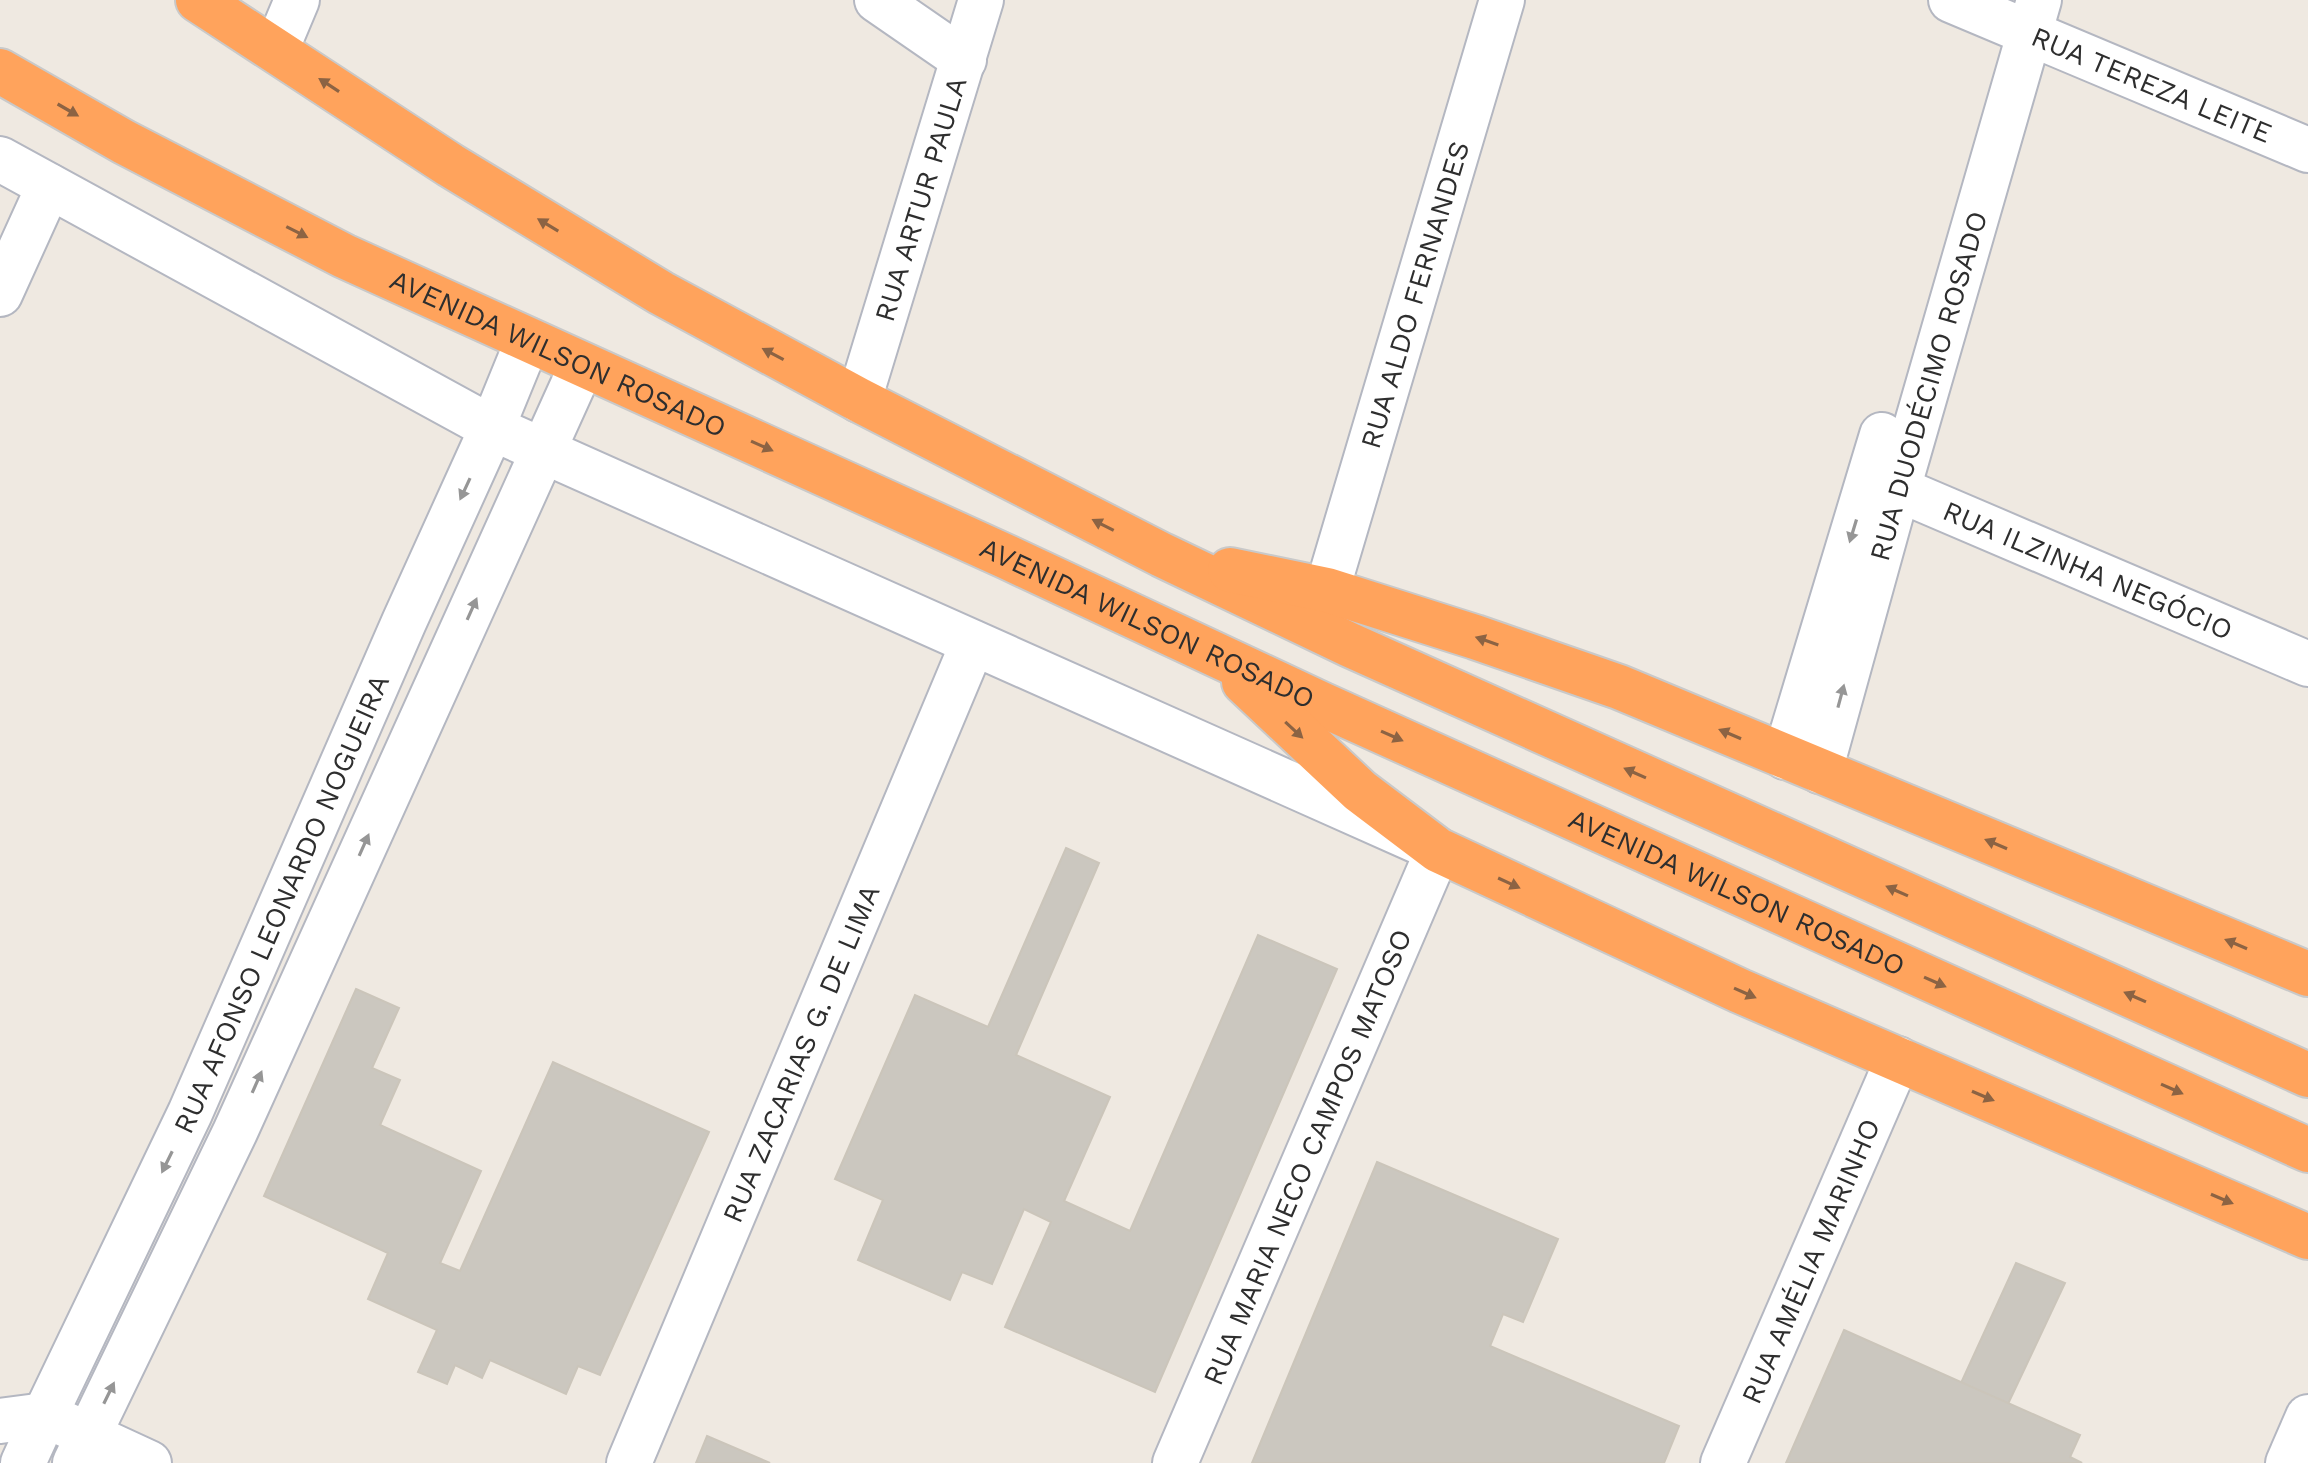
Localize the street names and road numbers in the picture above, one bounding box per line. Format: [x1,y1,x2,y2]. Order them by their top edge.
street label: RUA TEREZA LEITE [2027,20,2277,150]
street label: RUA ARTUR PAULA [868,73,974,325]
street label: RUA ALDO FERNANDES [1354,137,1476,452]
street label: RUA DUODÉCIMO ROSADO [1863,207,1994,565]
street label: AVENIDA WILSON ROSADO [385,263,731,444]
street label: RUA ILZINHA NEGÓCIO [1938,494,2237,647]
street label: AVENIDA WILSON ROSADO [975,531,1320,716]
street label: RUA AFONSO LEONARDO NOGUEIRA [167,669,396,1139]
street label: AVENIDA WILSON ROSADO [1564,802,1910,983]
street label: RUA ZACARIAS G. DE LIMA [716,880,887,1228]
street label: RUA MARIA NECO CAMPOS MATOSO [1196,924,1419,1390]
street label: RUA AMÉLIA MARINHO [1735,1114,1887,1409]

